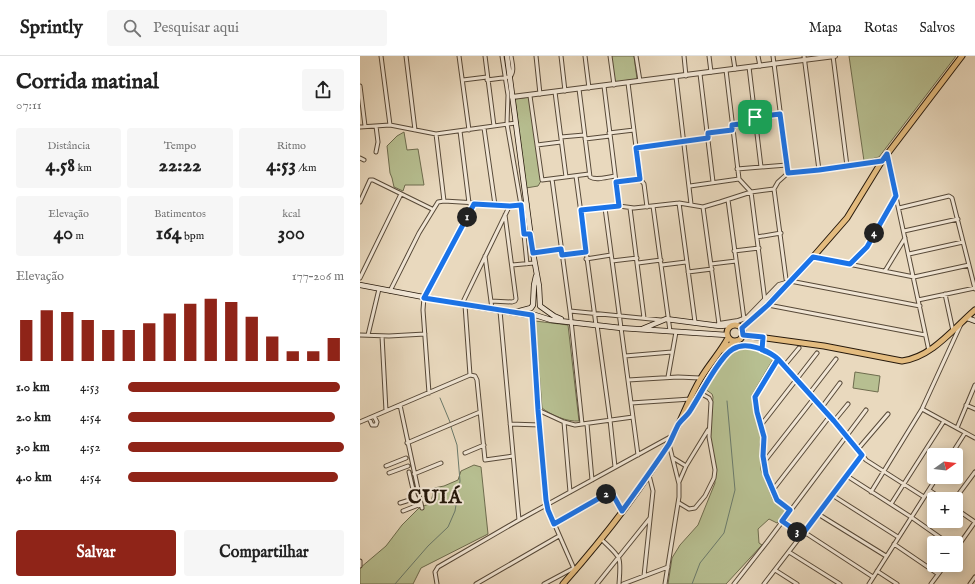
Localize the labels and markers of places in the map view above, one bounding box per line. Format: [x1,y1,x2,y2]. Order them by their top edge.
pin [738,100,772,134]
pin: 1 [457,207,477,227]
pin: 4 [864,223,884,243]
pin: 2 [596,484,616,504]
pin: 3 [787,522,807,542]

